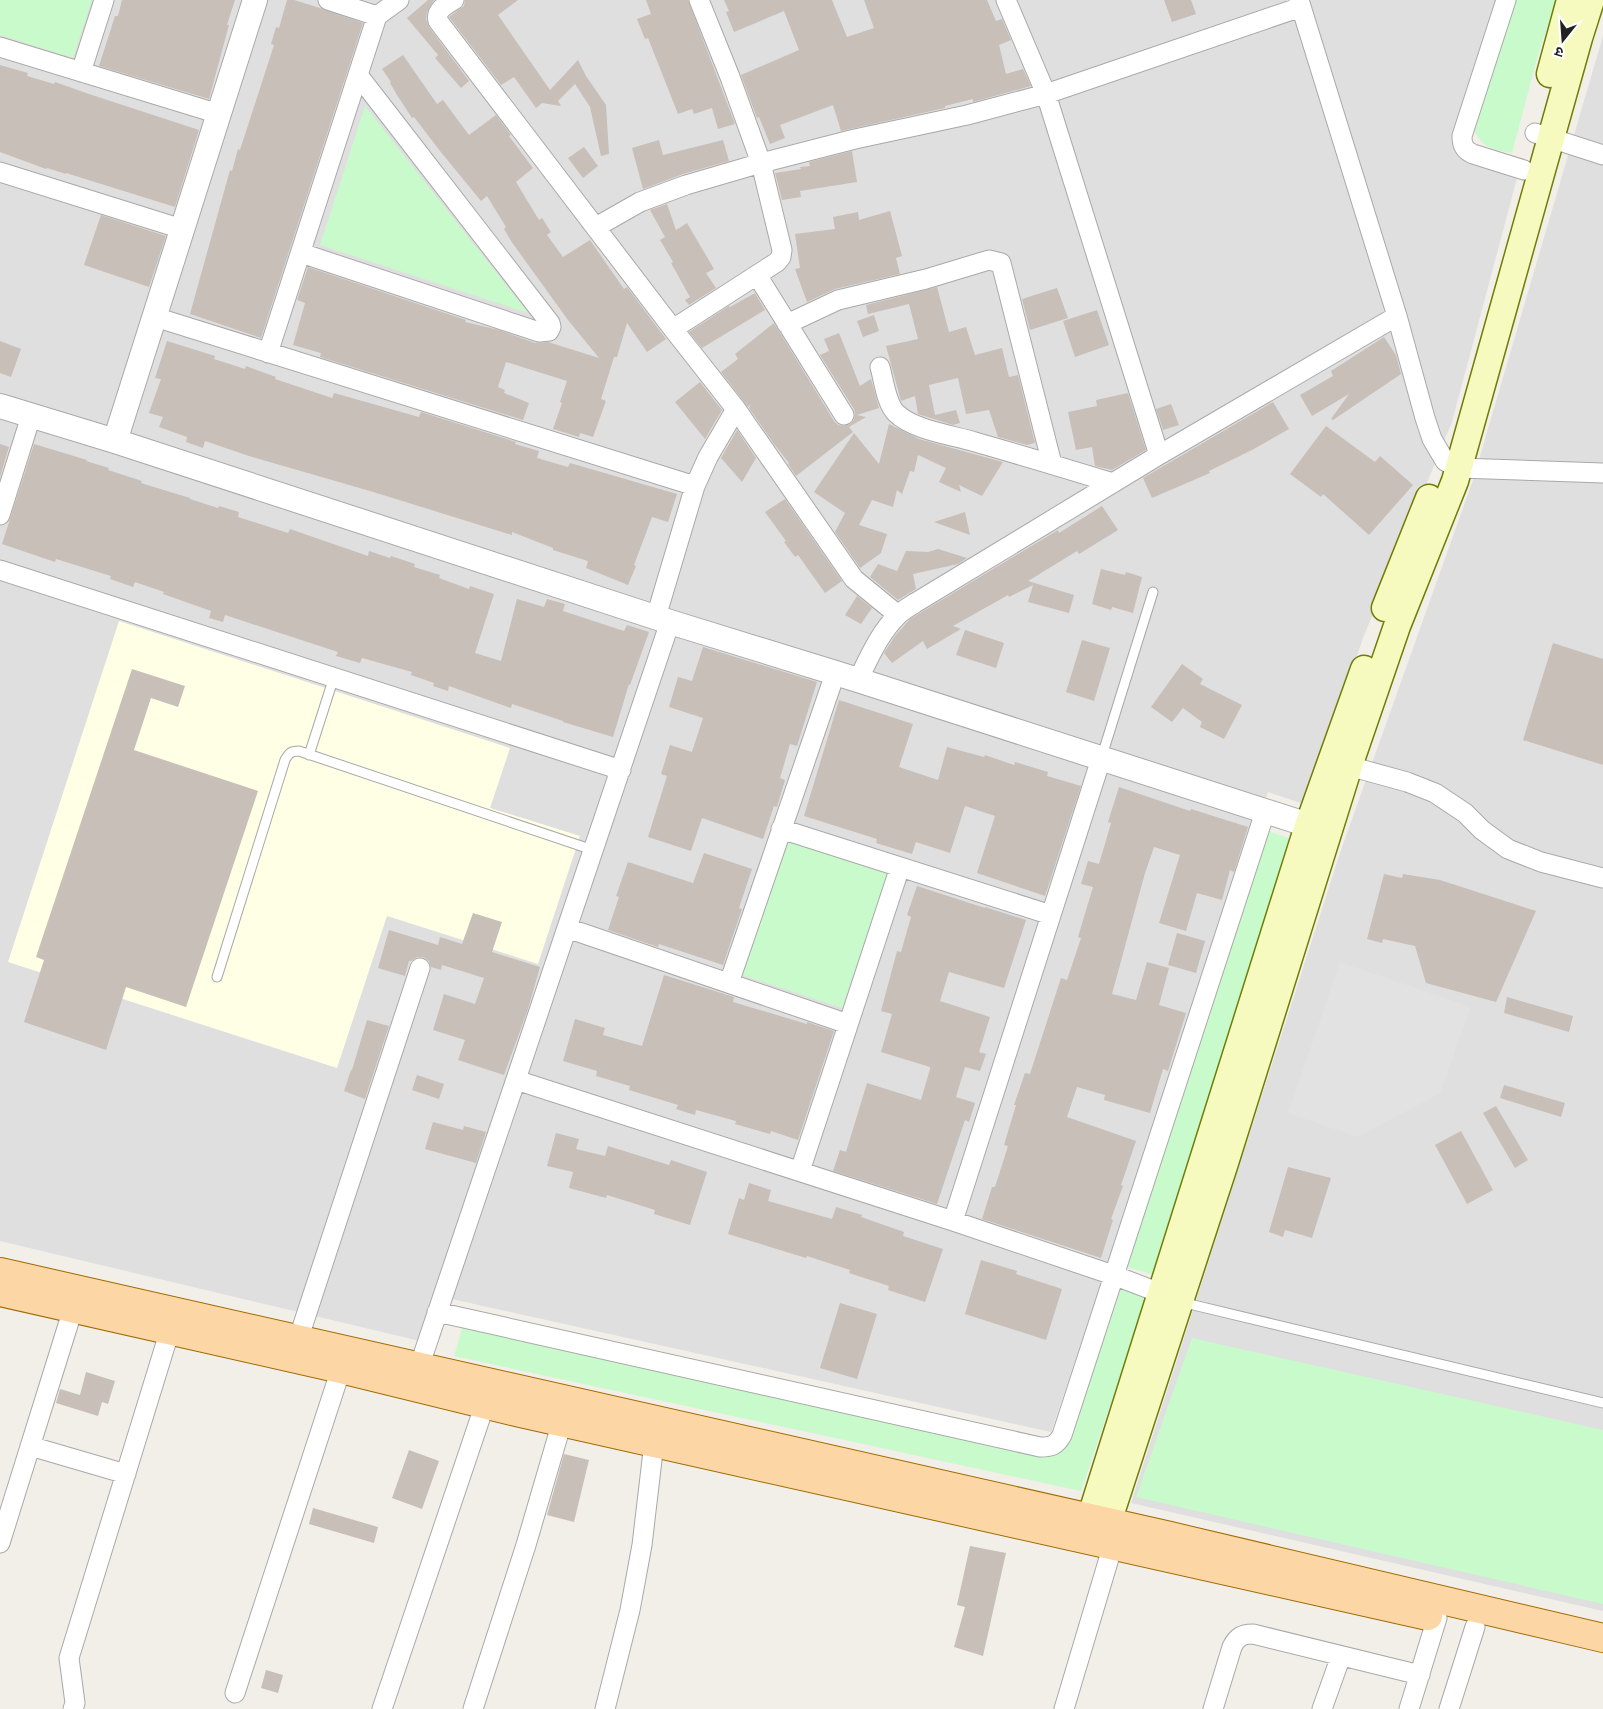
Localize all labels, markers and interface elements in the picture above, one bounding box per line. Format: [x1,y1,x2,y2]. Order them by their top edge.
north arrow [1538,15,1588,65]
text: उ [1552,43,1565,62]

